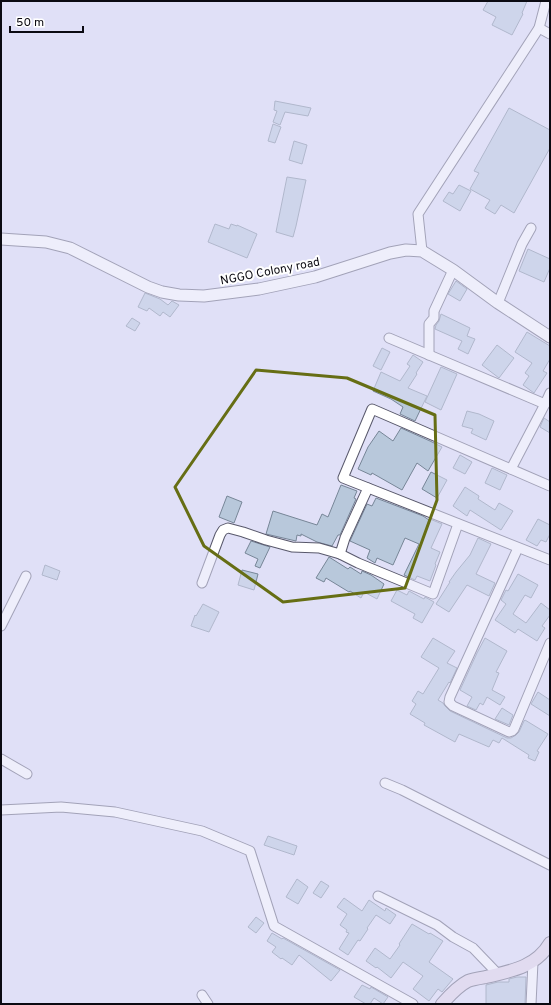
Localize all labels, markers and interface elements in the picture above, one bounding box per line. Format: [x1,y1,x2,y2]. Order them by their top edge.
scale bar [10,8,83,34]
text: 50 m [16,15,44,31]
street label: NGGO Colony road [219,254,321,289]

